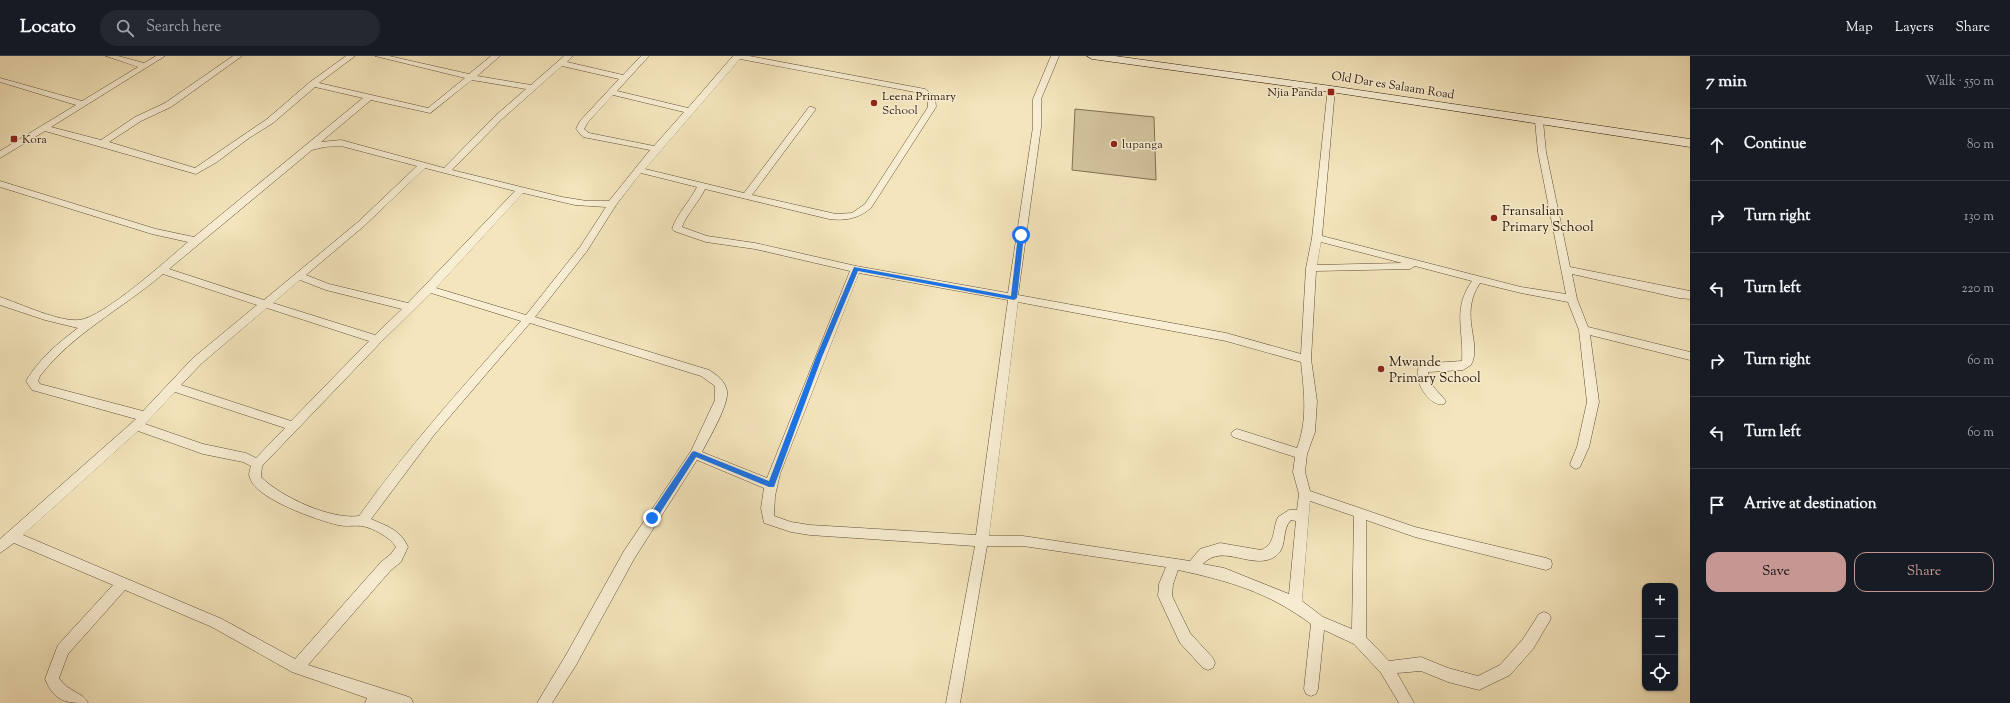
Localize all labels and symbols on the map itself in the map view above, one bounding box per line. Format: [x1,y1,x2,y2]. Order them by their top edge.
street label: Old Dar es Salaam Road [1330,67,1456,105]
place label: Njia Panda [1267,84,1323,102]
marker: Njia Panda [1326,87,1336,97]
place label: Leena Primary School [882,88,956,120]
marker: Leena Primary School [869,98,879,108]
place label: Kora [22,131,47,149]
marker: Kora [9,134,19,144]
place label: lupanga [1122,136,1163,154]
marker: lupanga [1109,139,1119,149]
place label: Fransalian Primary School [1502,202,1594,238]
marker: Fransalian Primary School [1489,213,1499,223]
route start [1012,226,1030,244]
place label: Mwande Primary School [1389,353,1481,389]
marker: Mwande Primary School [1376,364,1386,374]
route end [643,509,661,527]

